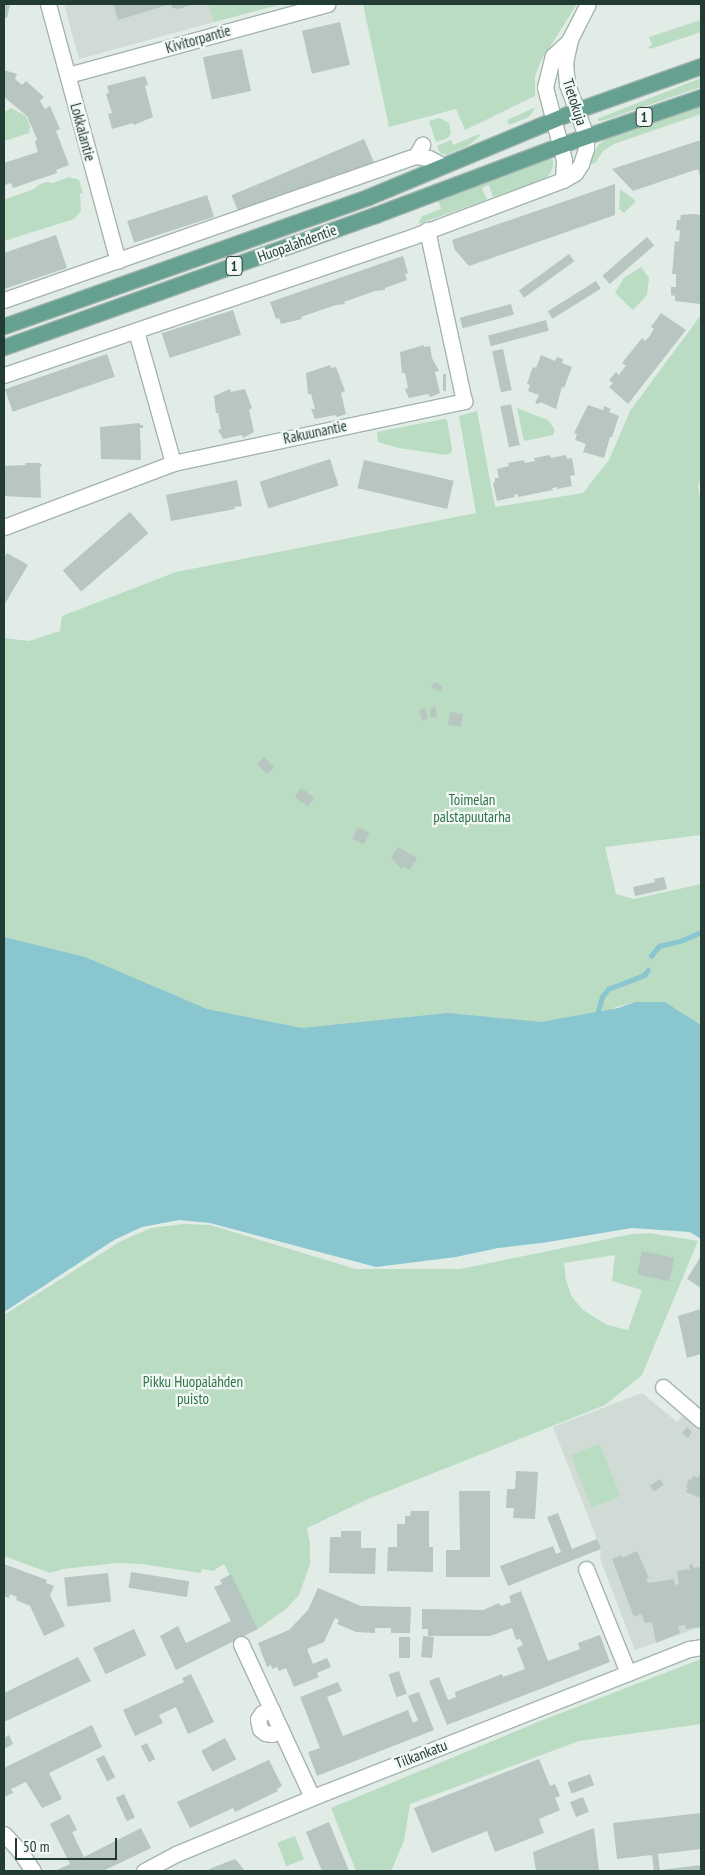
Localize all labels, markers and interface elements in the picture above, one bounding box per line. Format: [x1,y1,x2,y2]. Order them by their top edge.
street label: Kivitorpantie [163,21,233,57]
street label: Tietokuja [559,76,591,128]
street label: Lokkalantie [67,101,99,163]
road number: 1 [635,105,653,128]
street label: Huopalahdentie [255,220,339,266]
road number: 1 [225,255,243,278]
street label: Rakuunantie [281,416,349,448]
park label: Toimelan palstapuutarha [433,790,511,825]
park label: Pikku Huopalahden puisto [143,1372,243,1407]
street label: Tilkankatu [392,1736,450,1772]
scale bar [18,1828,120,1860]
text: 50 m [23,1837,49,1856]

